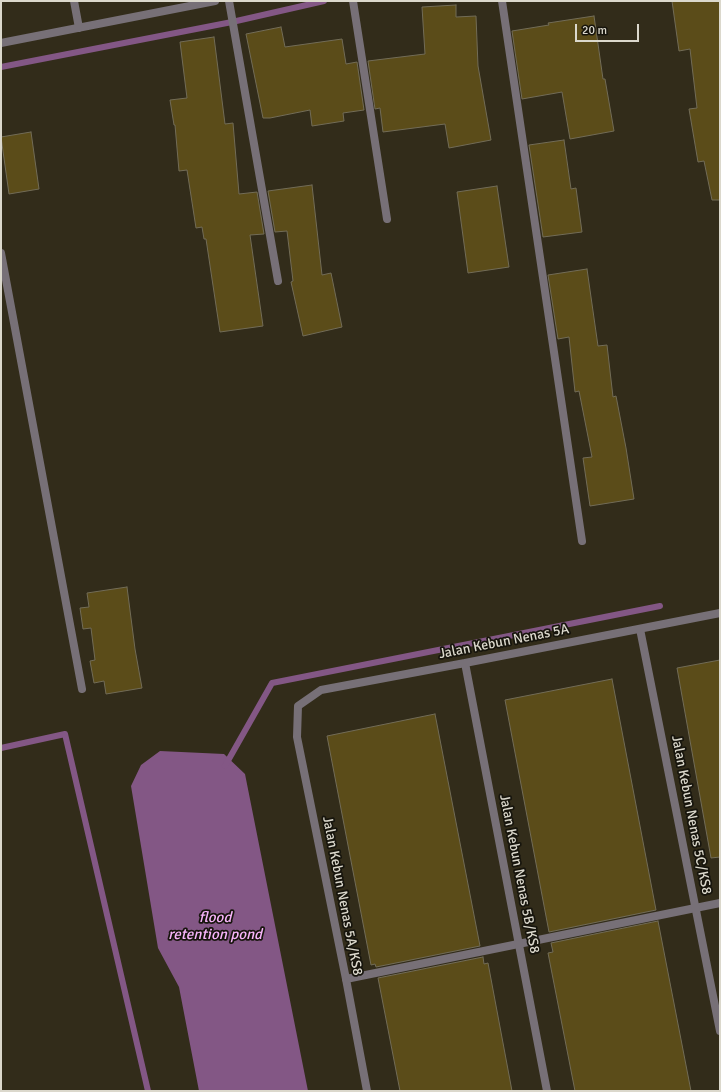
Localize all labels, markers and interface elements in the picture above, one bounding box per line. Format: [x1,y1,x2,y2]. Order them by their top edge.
scale bar [577,16,641,42]
text: 20 m [582,23,607,38]
street label: Jalan Kebun Nenas 5A [437,621,571,663]
street label: Jalan Kebun Nenas 5C/KS8 [667,734,715,896]
street label: Jalan Kebun Nenas 5B/KS8 [495,793,543,955]
street label: Jalan Kebun Nenas 5A/KS8 [318,815,366,977]
water label: flood retention pond [168,909,262,944]

